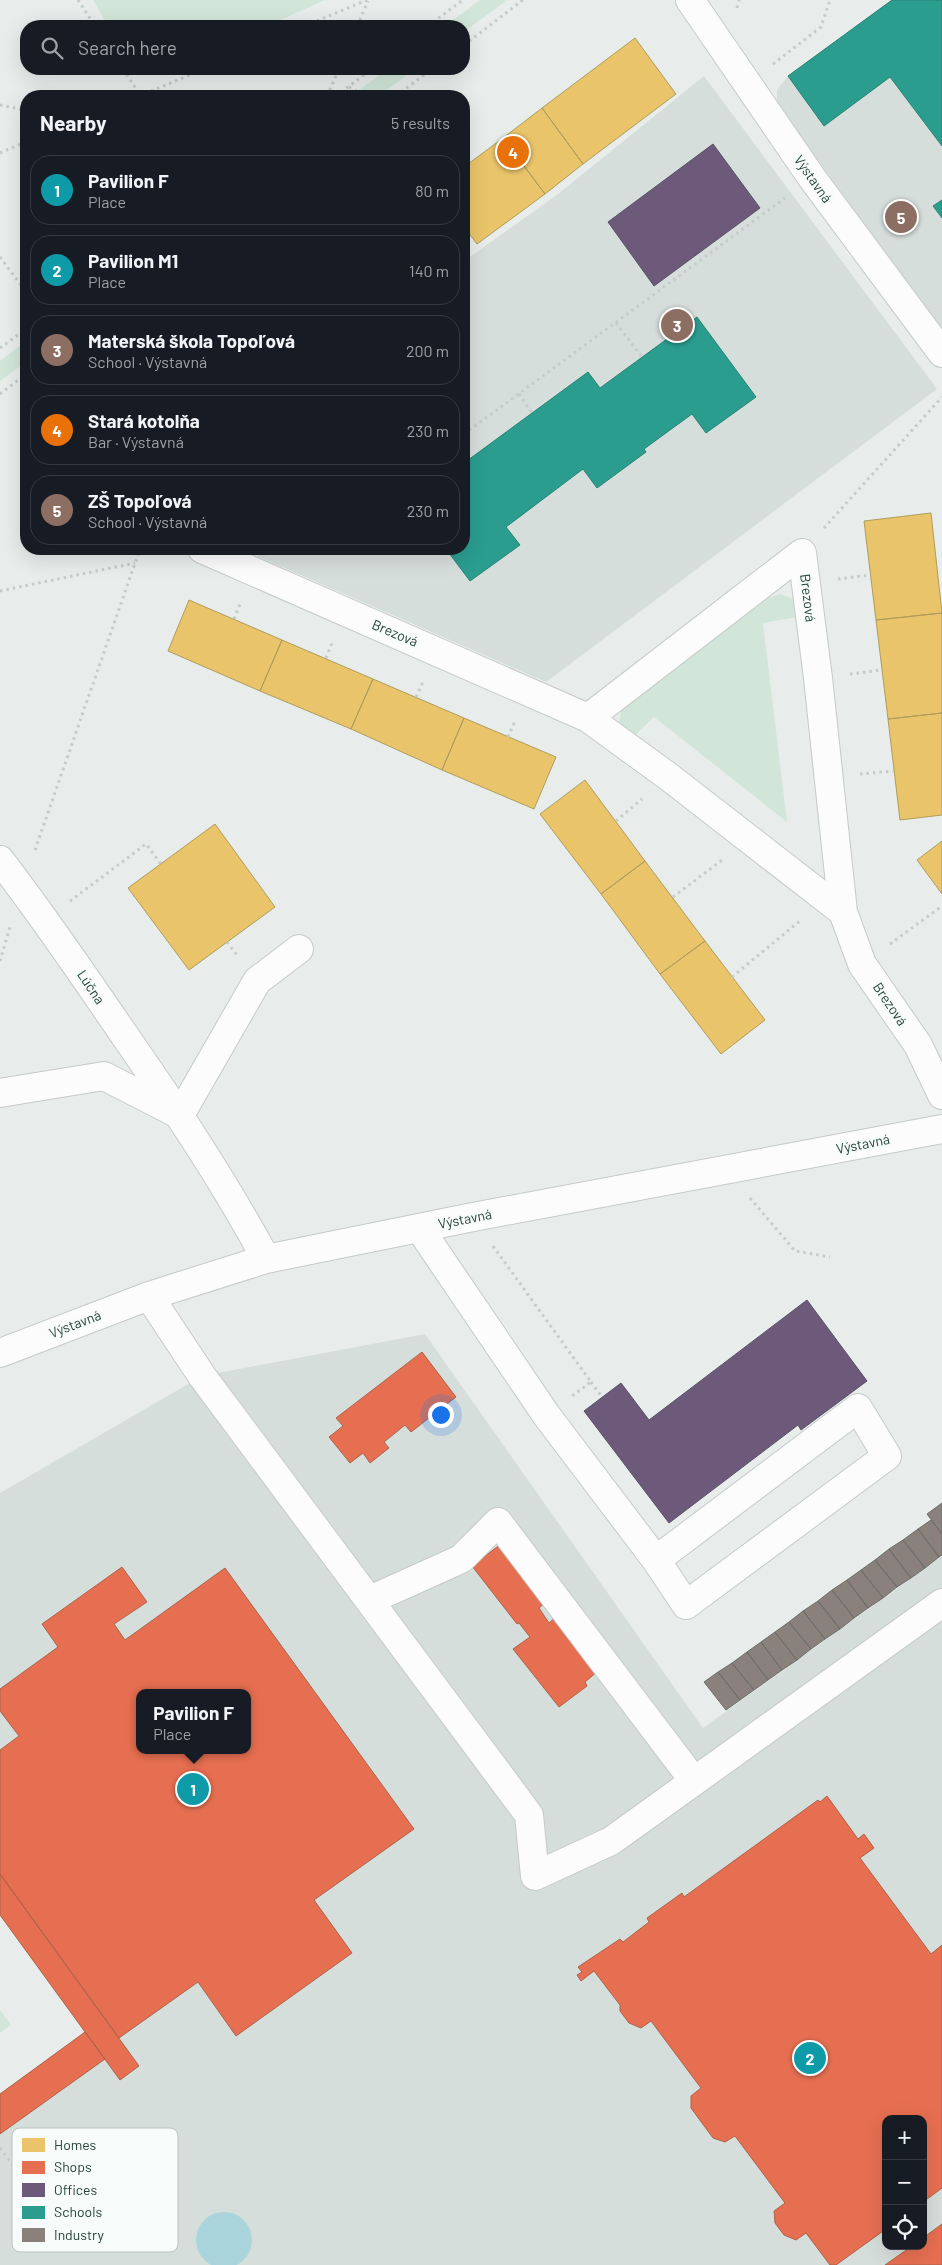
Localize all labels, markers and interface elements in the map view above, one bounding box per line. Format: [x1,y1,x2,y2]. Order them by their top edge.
search box [20,20,470,75]
icon: search [38,34,66,62]
text: Search here [78,36,177,59]
text: Nearby [40,110,106,135]
text: 5 results [391,113,450,132]
pin: 4 [497,133,529,171]
street label: Výstavná [791,152,836,206]
text: Pavilion F [88,169,169,192]
text: 1 [54,181,60,200]
text: 80 m [415,181,449,200]
text: Place [88,192,126,211]
pin: 5 [885,198,917,236]
text: Pavilion M1 [88,249,178,272]
text: 2 [53,261,61,280]
text: 140 m [409,261,449,280]
text: Place [88,272,126,291]
pin: 3 [661,306,693,344]
text: Materská škola Topoľová [88,329,295,352]
text: 3 [53,341,61,360]
text: 200 m [406,341,449,360]
text: School · Výstavná [88,352,207,371]
text: Stará kotolňa [88,409,200,432]
text: 4 [52,421,62,440]
text: 230 m [407,421,449,440]
text: Bar · Výstavná [88,432,184,451]
text: ZŠ Topoľová [88,489,192,512]
text: 5 [53,501,61,520]
text: 230 m [407,501,449,520]
text: School · Výstavná [88,512,207,531]
street label: Brezová [797,573,820,623]
street label: Brezová [370,615,421,650]
street label: Lúčna [74,966,109,1007]
street label: Brezová [870,979,911,1029]
street label: Výstavná [835,1130,891,1157]
street label: Výstavná [437,1205,493,1232]
street label: Výstavná [46,1306,103,1341]
your location [428,1402,454,1428]
popup [136,1689,251,1754]
text: Pavilion F [153,1701,234,1724]
text: Place [153,1724,191,1743]
pin: 1 [177,1770,209,1808]
pin: 2 [794,2039,826,2077]
map controls [882,2115,927,2250]
button: + [882,2115,927,2160]
legend [12,2128,178,2252]
text: Homes [54,2136,97,2153]
text: Shops [54,2158,92,2175]
button: − [882,2160,927,2205]
text: Offices [54,2181,97,2198]
text: Schools [54,2203,102,2220]
button: locate [882,2205,927,2250]
text: Industry [54,2226,105,2243]

